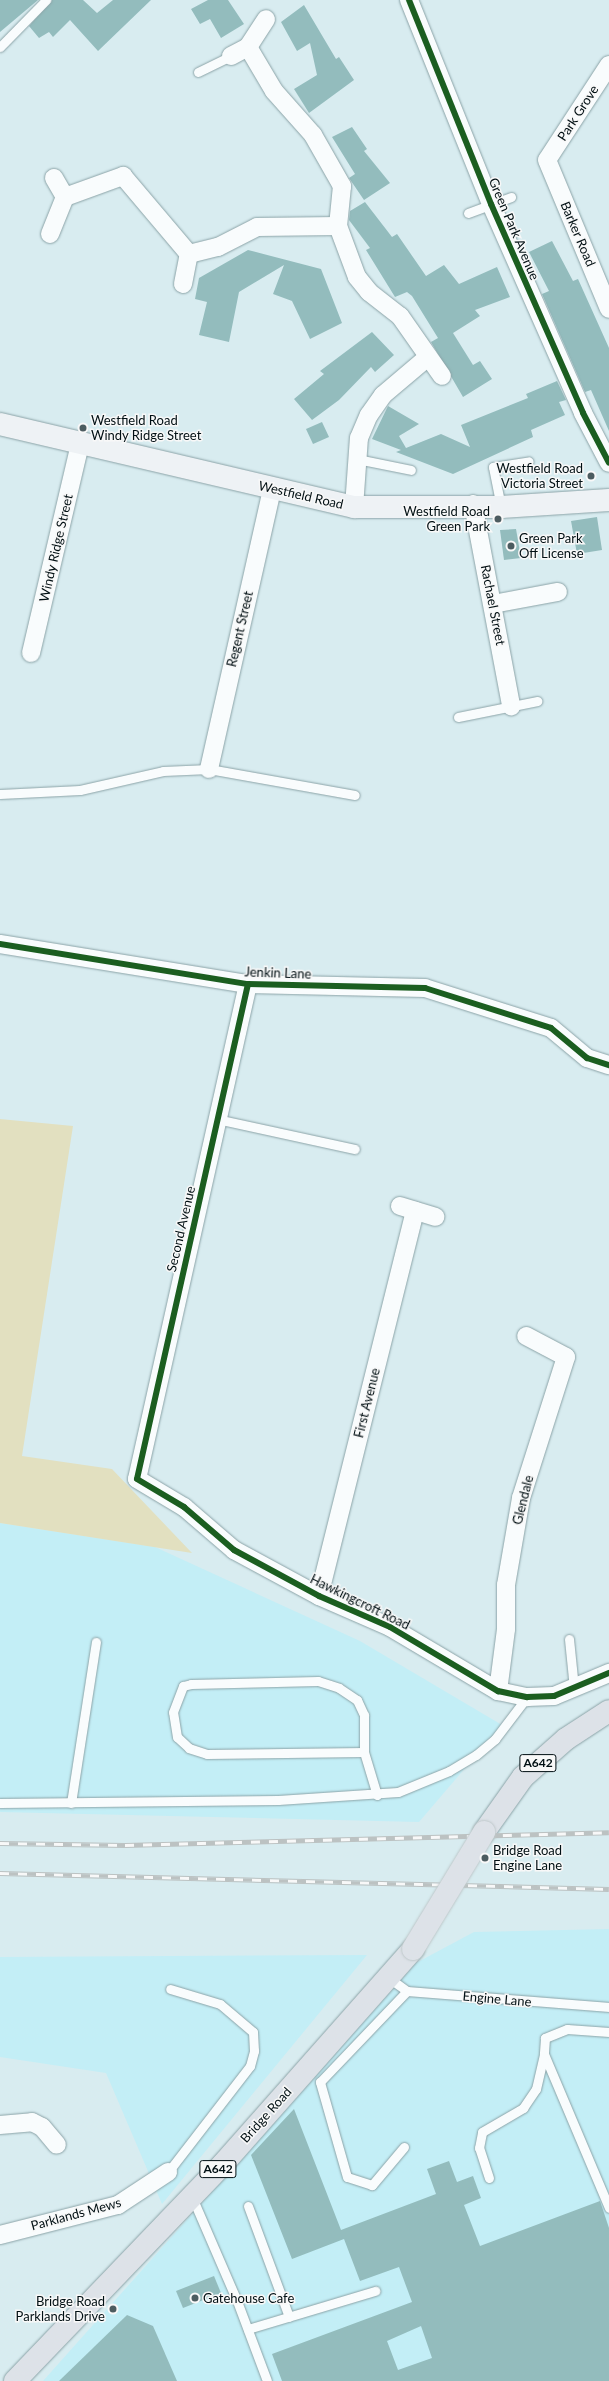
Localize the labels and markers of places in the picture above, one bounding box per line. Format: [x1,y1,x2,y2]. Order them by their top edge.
place label: Westfield Road Windy Ridge Street [91,413,202,444]
marker: Westfield Road Windy Ridge Street [78,423,88,433]
place label: Westfield Road Victoria Street [496,461,583,492]
marker: Westfield Road Victoria Street [586,471,596,481]
place label: Westfield Road Green Park [403,504,490,535]
marker: Westfield Road Green Park [493,514,503,524]
place label: Green Park Off License [519,531,584,562]
marker: Green Park Off License [506,541,516,551]
place label: Bridge Road Engine Lane [493,1843,562,1874]
marker: Bridge Road Engine Lane [480,1853,490,1863]
place label: Gatehouse Cafe [203,2290,294,2306]
marker: Gatehouse Cafe [190,2293,200,2303]
place label: Bridge Road Parklands Drive [16,2294,105,2325]
marker: Bridge Road Parklands Drive [108,2304,118,2314]

